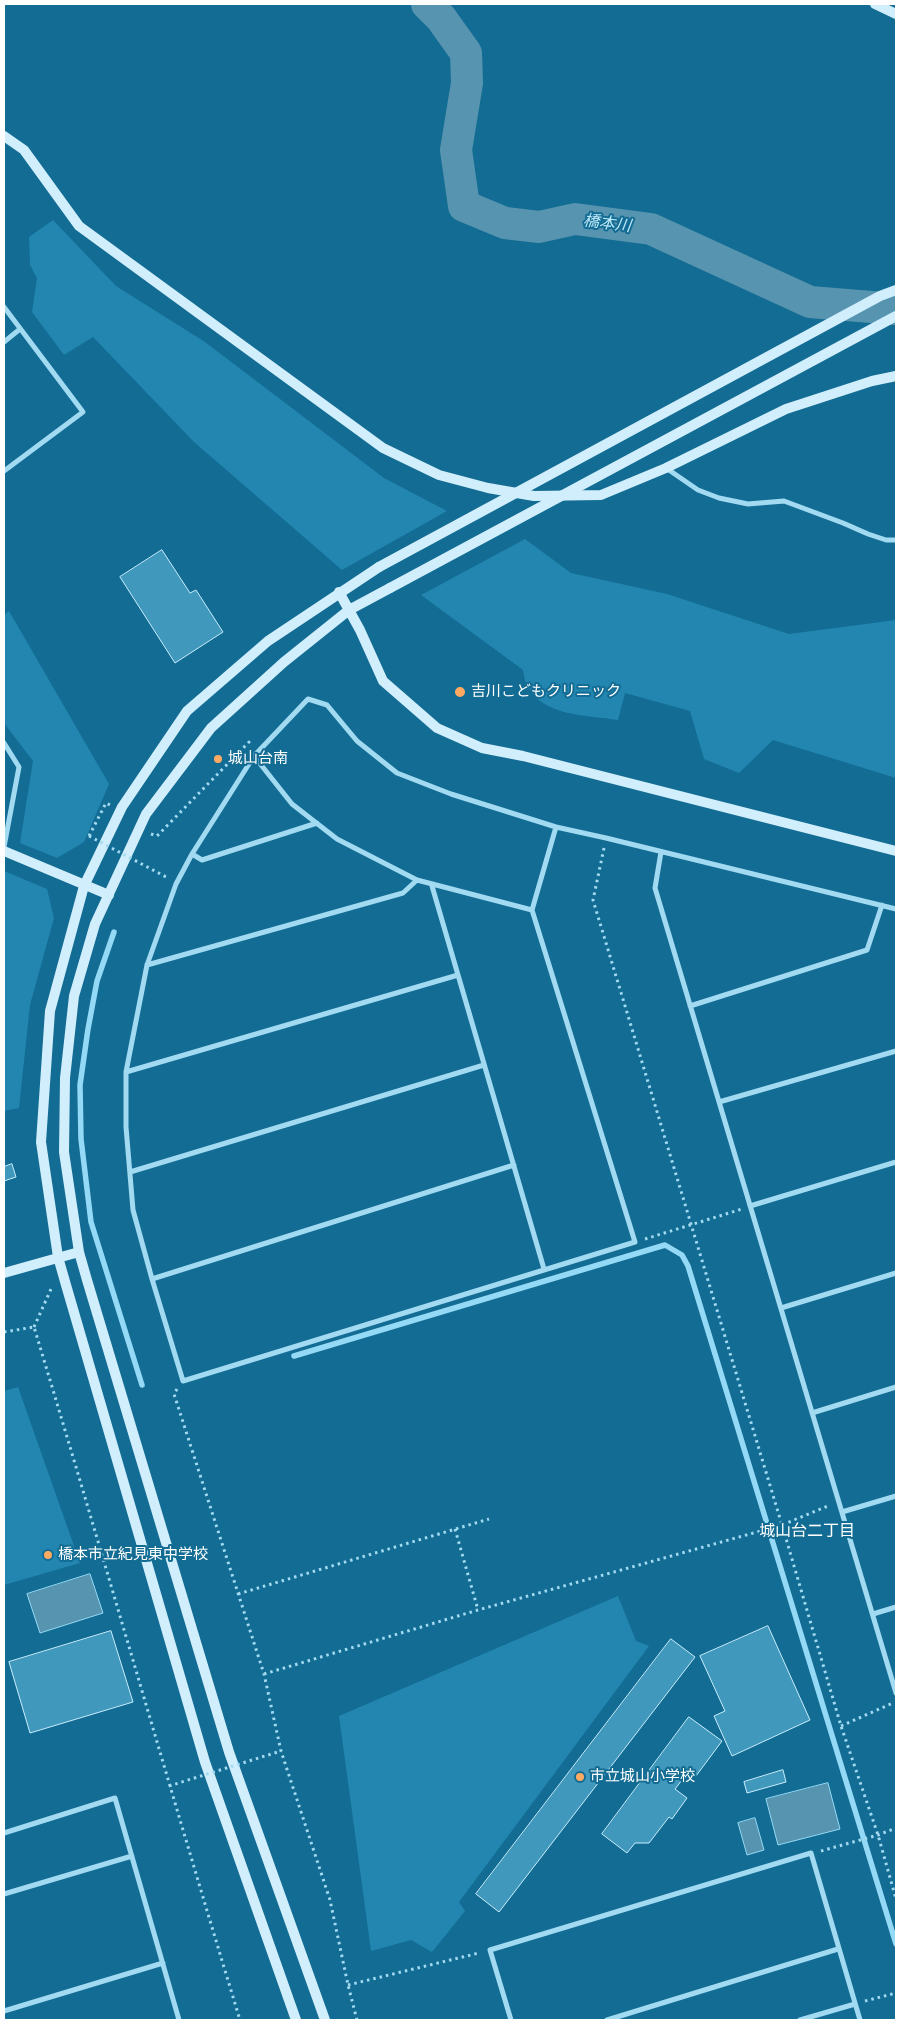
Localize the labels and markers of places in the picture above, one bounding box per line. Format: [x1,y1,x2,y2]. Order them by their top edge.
place label: 吉川こどもクリニック [471,683,621,701]
marker: 吉川こどもクリニック [453,685,467,699]
place label: 城山台南 [228,750,288,768]
marker: 城山台南 [212,753,224,765]
place label: 橋本市立紀見東中学校 [58,1546,208,1564]
marker: 橋本市立紀見東中学校 [42,1549,54,1561]
place label: 市立城山小学校 [590,1768,695,1786]
marker: 市立城山小学校 [574,1771,586,1783]

